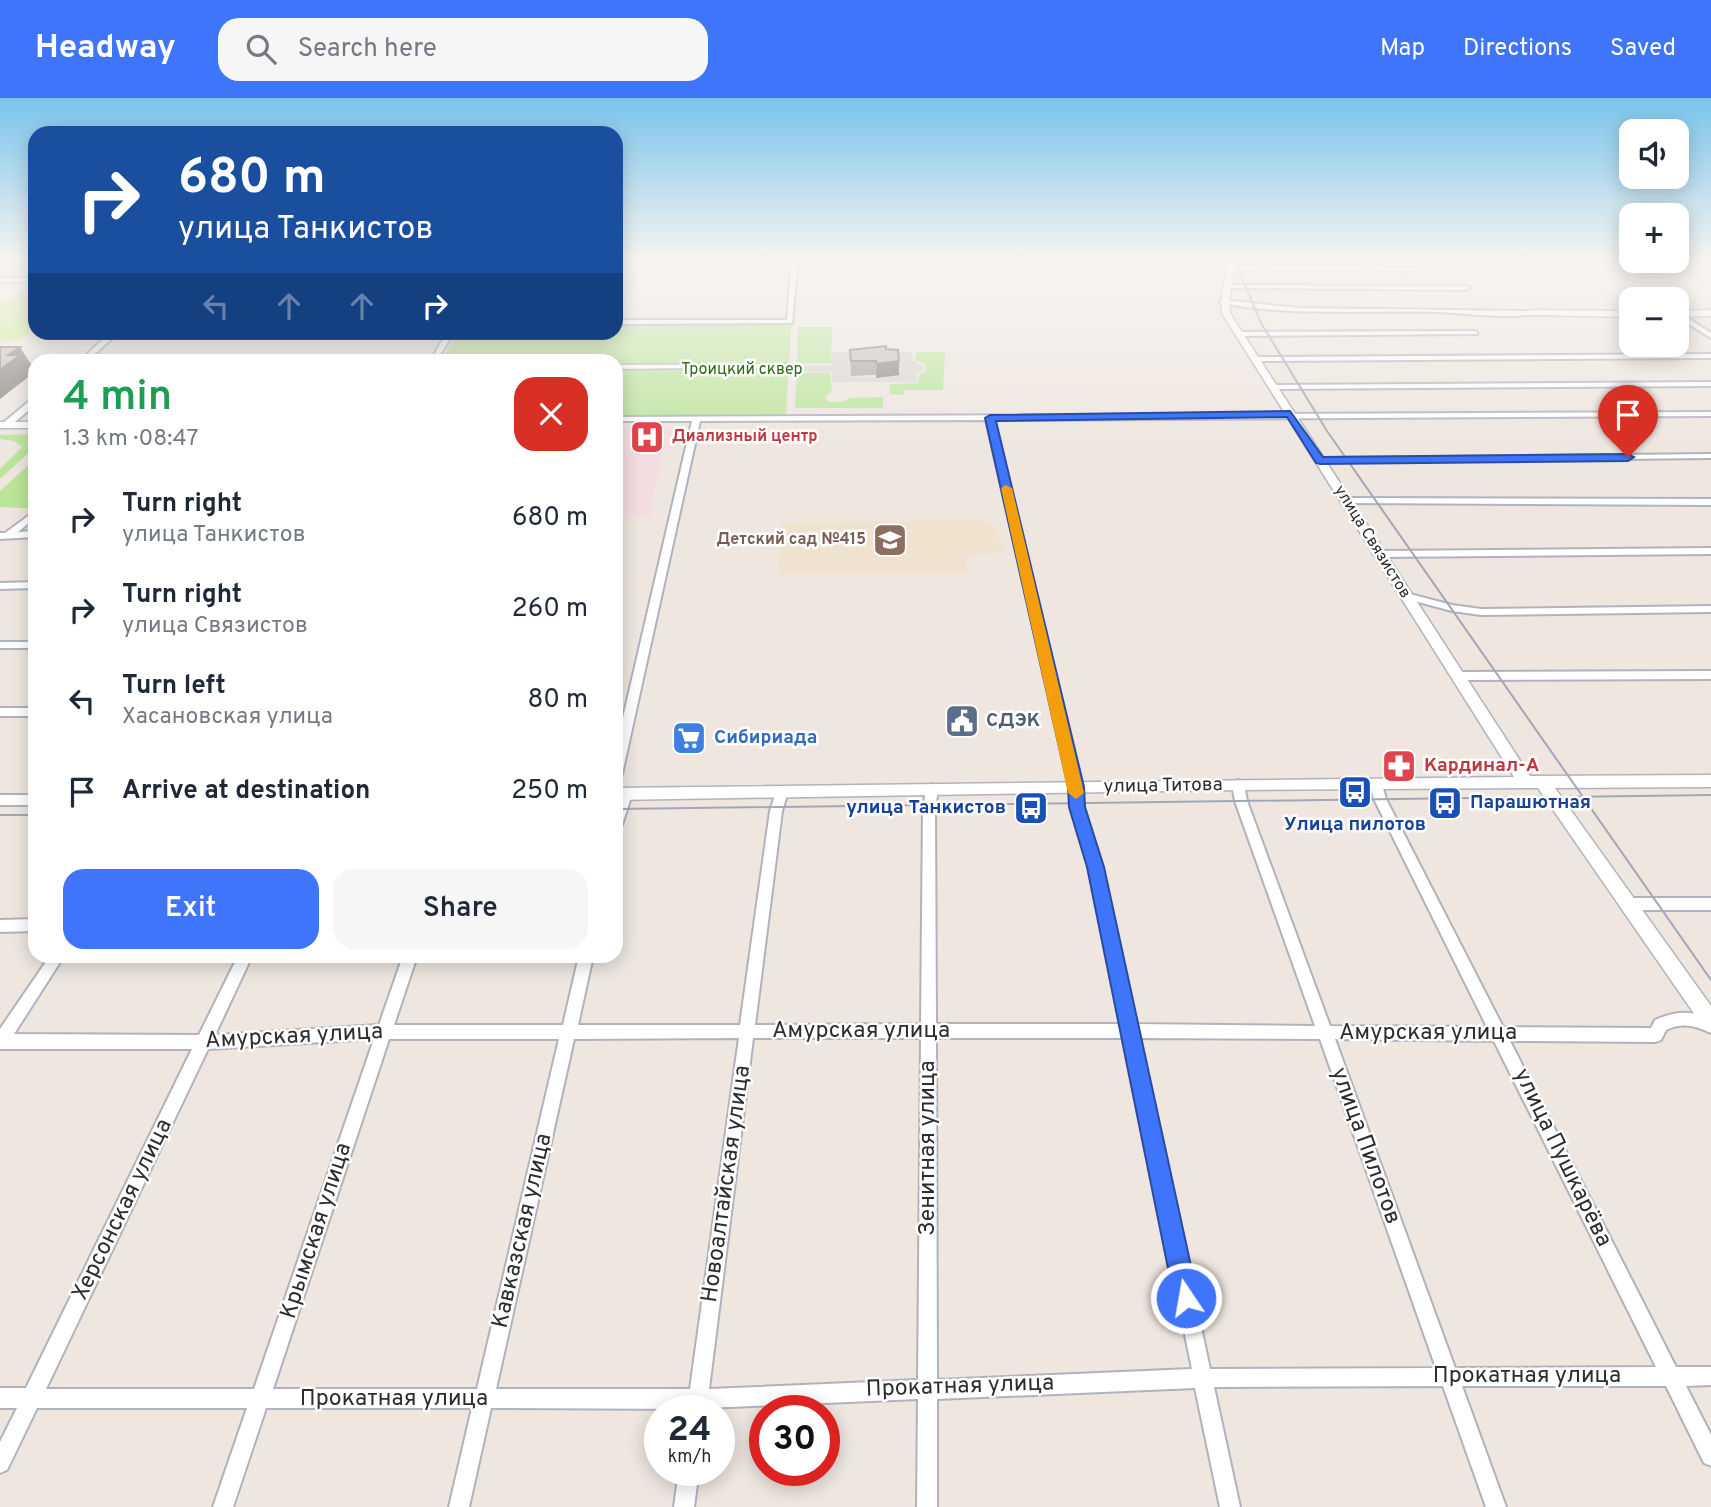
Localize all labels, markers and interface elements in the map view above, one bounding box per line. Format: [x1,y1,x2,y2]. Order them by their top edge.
search box [218,18,708,81]
text: Headway [35,28,176,70]
icon: search [242,30,280,68]
text: Search here [298,33,437,66]
text: Map [1380,34,1425,64]
text: Directions [1463,34,1572,64]
text: Saved [1610,34,1676,64]
map controls [1619,119,1689,357]
button: sound [1619,119,1689,189]
text: 680 m [178,149,326,211]
icon: right [63,154,154,245]
button: + [1619,203,1689,273]
text: улица Танкистов [178,210,433,250]
icon: left [197,287,235,325]
icon: ahead [270,287,308,325]
icon: ahead [343,287,381,325]
icon: right [416,287,454,325]
button: − [1619,287,1689,357]
park label: Троицкий сквер [681,360,803,380]
text: 4 min [63,372,172,425]
button: close [514,377,588,451]
pin [1598,385,1658,457]
icon: arrive [1609,396,1647,434]
hospital icon: Диализный центр [628,418,666,456]
text: 1.3 km · 08:47 [63,425,199,454]
place label: Диализный центр [672,427,818,447]
street label: улица Связистов [1329,482,1415,602]
text: Turn right [122,488,242,521]
icon: right [63,500,101,538]
text: 680 m [512,502,588,535]
text: улица Танкистов [122,521,306,550]
school or university icon: Детский сад №415 [871,521,909,559]
place label: Детский сад №415 [717,530,866,550]
text: Turn right [122,579,242,612]
icon: right [63,591,101,629]
text: 260 m [512,593,588,626]
text: улица Связистов [122,612,308,641]
text: Turn left [122,670,226,703]
icon: left [63,682,101,720]
text: 80 m [528,684,588,717]
public building icon: СДЭК [943,702,981,740]
text: Хасановская улица [122,703,333,732]
place label: СДЭК [986,709,1040,733]
supermarket icon: Сибириада [670,719,708,757]
place label: Сибириада [714,726,817,750]
pharmacy icon: Кардинал-А [1380,747,1418,785]
place label: Кардинал-А [1424,754,1540,778]
icon: arrive [63,773,101,811]
street label: улица Титова [1103,773,1223,799]
bus stop icon: Улица пилотов [1336,773,1374,811]
text: Arrive at destination [122,775,370,808]
text: 250 m [511,775,588,808]
bus stop icon: Парашютная [1426,784,1464,822]
bus stop icon: улица Танкистов [1012,789,1050,827]
place label: Парашютная [1470,791,1591,815]
place label: улица Танкистов [846,796,1006,820]
place label: Улица пилотов [1284,813,1426,837]
button: Exit [63,869,319,949]
button: Share [333,869,588,949]
street label: Амурская улица [772,1017,950,1046]
street label: Амурская улица [204,1018,384,1056]
street label: Амурская улица [1339,1019,1517,1048]
street label: Зенитная улица [914,1060,943,1236]
street label: Новоалтайская улица [696,1063,758,1305]
street label: улица Пилотов [1323,1064,1407,1228]
street label: улица Пушкарёва [1506,1064,1618,1252]
street label: Херсонская улица [66,1114,180,1306]
street label: Кавказская улица [486,1131,560,1331]
street label: Крымская улица [275,1139,359,1323]
position arrow [1149,1261,1223,1335]
street label: Прокатная улица [1433,1362,1621,1391]
street label: Прокатная улица [865,1369,1055,1405]
street label: Прокатная улица [300,1385,488,1414]
speed limit sign: 30 [749,1395,840,1486]
text: 24 [668,1409,711,1453]
text: km/h [668,1446,711,1469]

